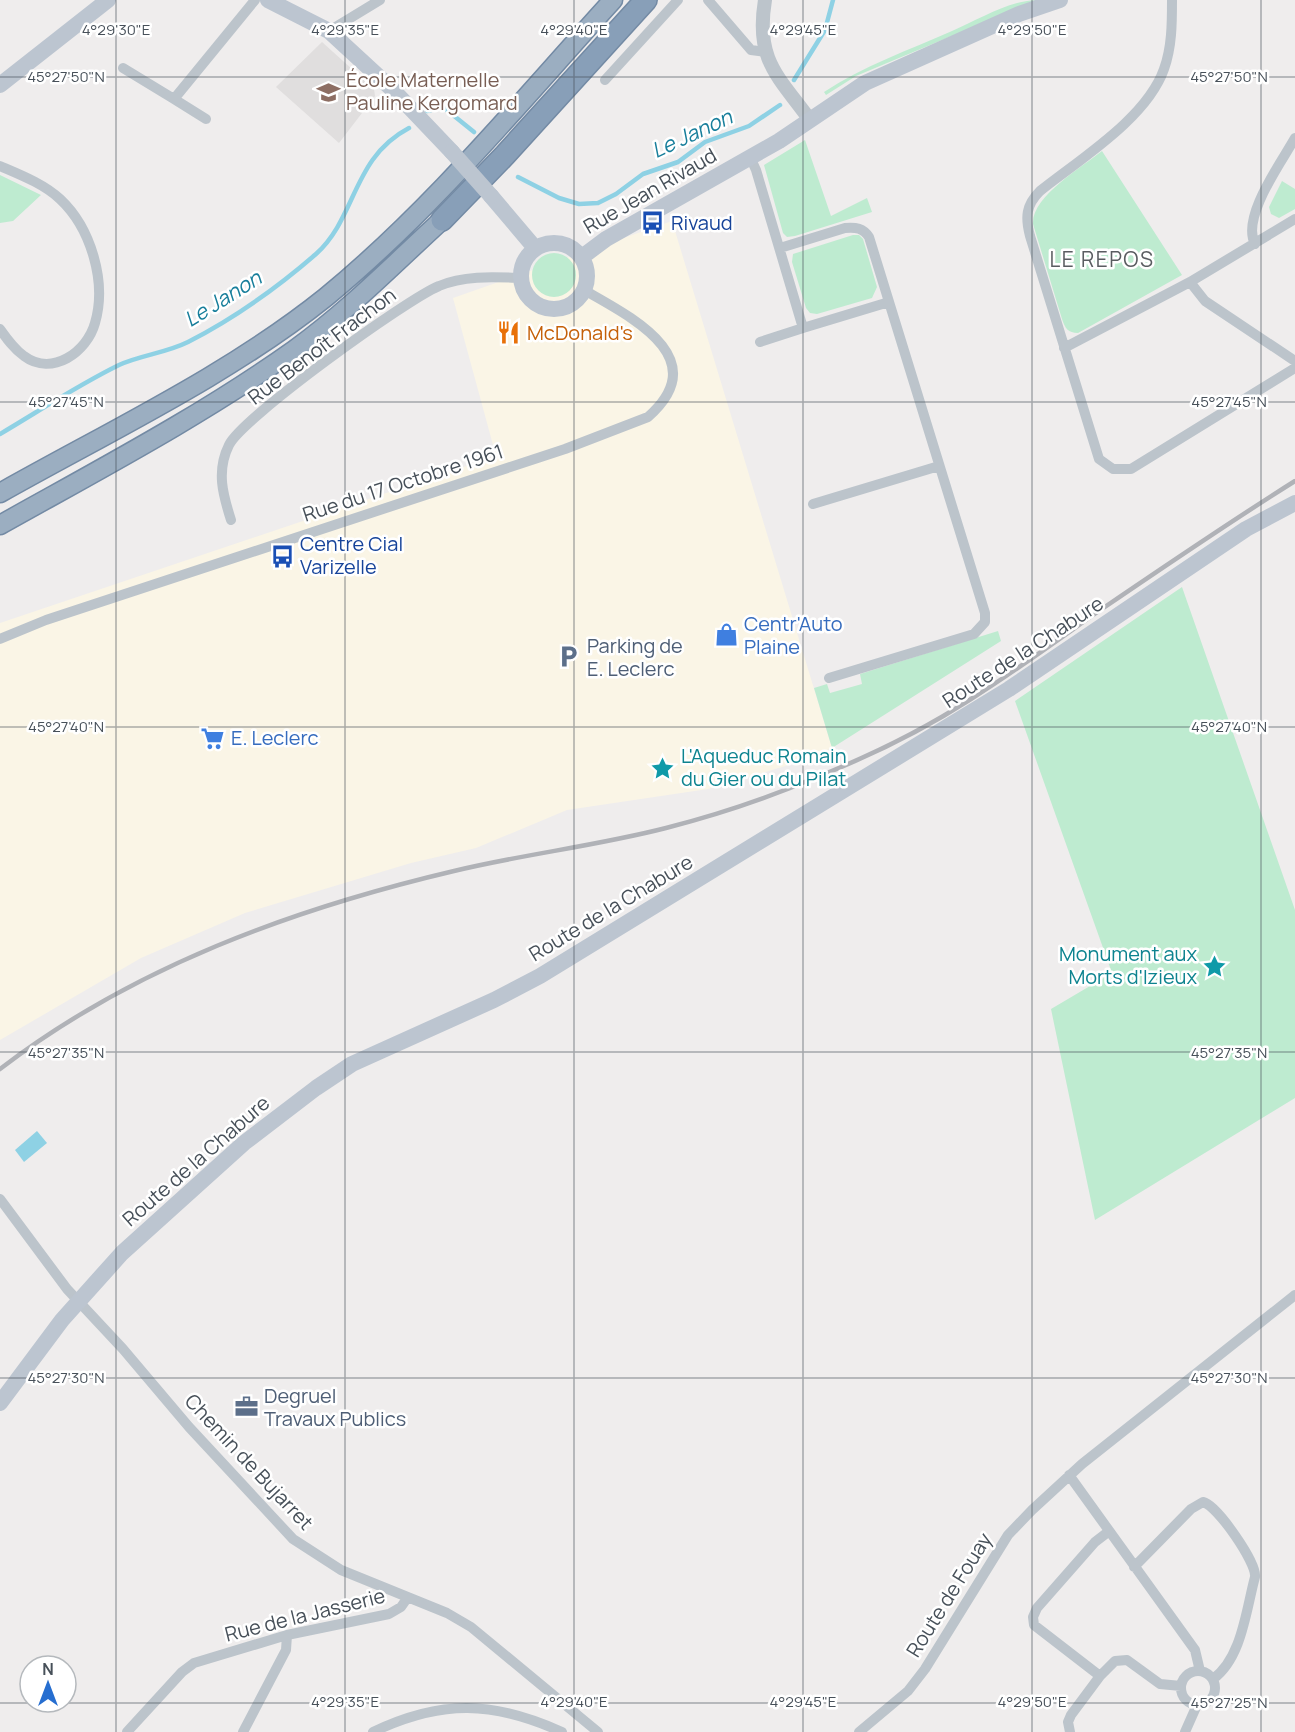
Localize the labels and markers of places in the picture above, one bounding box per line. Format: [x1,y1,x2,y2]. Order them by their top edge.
place label: École Maternelle Pauline Kergomard [346,66,518,116]
school or university icon: École Maternelle Pauline Kergomard [315,79,341,105]
bus stop icon: Rivaud [640,210,666,236]
place label: Rivaud [671,211,733,235]
place label: McDonald's [527,319,633,346]
restaurant icon: McDonald's [496,320,522,346]
place label: Centre Cial Varizelle [300,530,403,580]
bus stop icon: Centre Cial Varizelle [269,543,295,569]
place label: Centr'Auto Plaine [744,610,843,660]
shop icon: Centr'Auto Plaine [713,622,739,648]
place label: Parking de E. Leclerc [587,632,683,682]
parking icon: Parking de E. Leclerc [556,644,582,670]
place label: E. Leclerc [231,724,319,751]
supermarket icon: E. Leclerc [200,725,226,751]
place label: L'Aqueduc Romain du Gier ou du Pilat [681,742,847,792]
place icon: L'Aqueduc Romain du Gier ou du Pilat [650,755,676,781]
place label: Monument aux Morts d'Izieux [1059,940,1197,990]
place icon: Monument aux Morts d'Izieux [1202,953,1228,979]
place label: Degruel Travaux Publics [264,1382,406,1432]
office icon: Degruel Travaux Publics [233,1394,259,1420]

